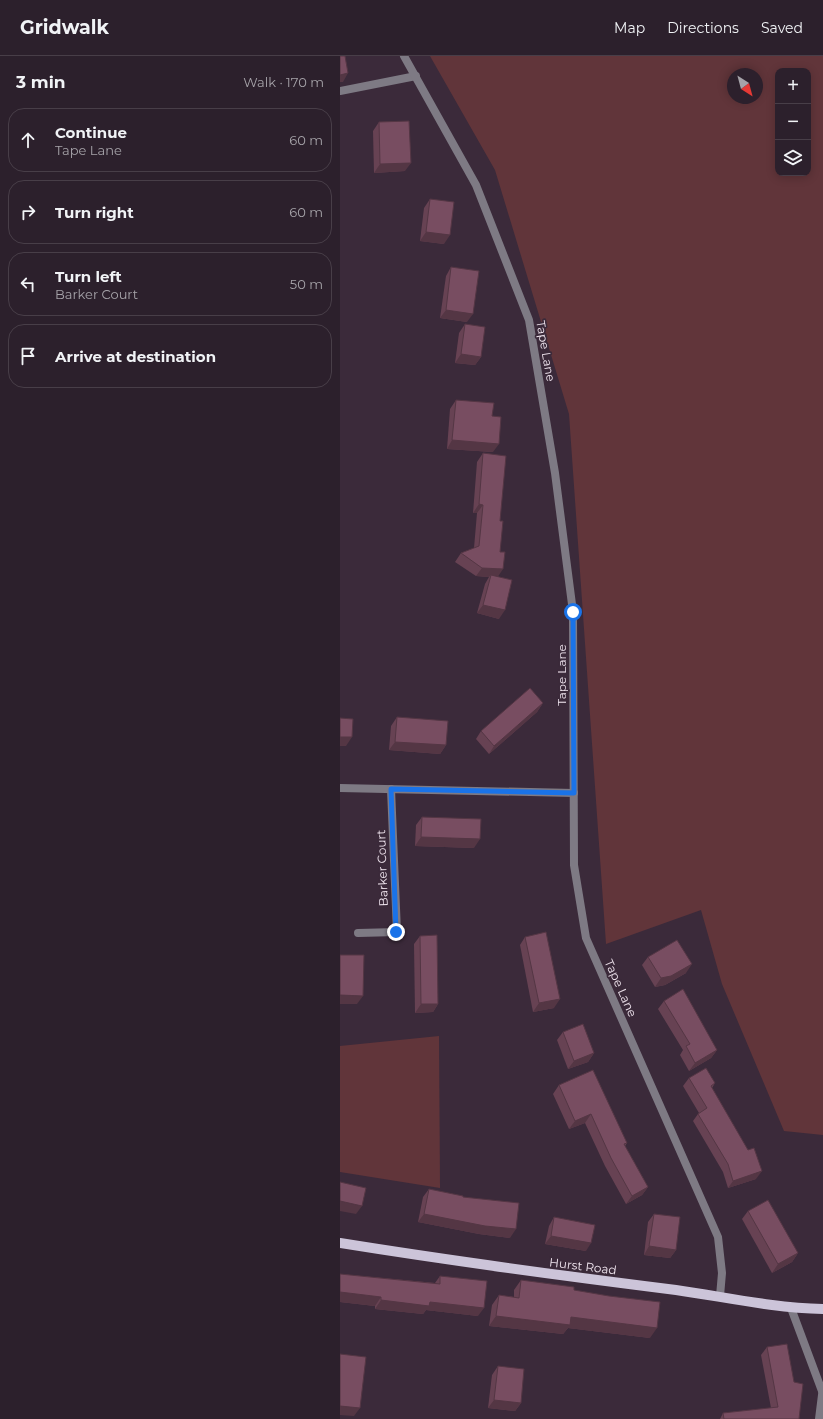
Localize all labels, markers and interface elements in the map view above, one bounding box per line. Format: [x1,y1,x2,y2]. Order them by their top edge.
text: Gridwalk [20,16,109,39]
text: Map [614,19,645,37]
text: Directions [667,19,739,37]
text: Saved [761,19,803,37]
north arrow [727,68,763,104]
map controls [775,68,811,176]
button: + [775,68,811,104]
text: 3 min [16,72,66,92]
text: Walk · 170 m [243,74,324,90]
button: − [775,104,811,140]
text: Continue [55,123,127,142]
icon: ahead [17,129,39,151]
text: 60 m [289,132,323,148]
button: layers [775,140,811,176]
text: Tape Lane [55,142,122,158]
icon: right [17,201,39,223]
text: Turn right [55,203,134,222]
text: 60 m [289,204,323,220]
text: Turn left [55,267,122,286]
icon: left [17,273,39,295]
text: 50 m [290,276,323,292]
text: Barker Court [55,286,138,302]
street label: Tape Lane [533,319,559,383]
icon: arrive [17,345,39,367]
text: Arrive at destination [55,347,216,366]
route start [564,603,582,621]
street label: Tape Lane [554,644,569,706]
street label: Barker Court [373,829,391,907]
route end [387,923,405,941]
street label: Tape Lane [602,957,640,1019]
street label: Hurst Road [548,1254,618,1278]

